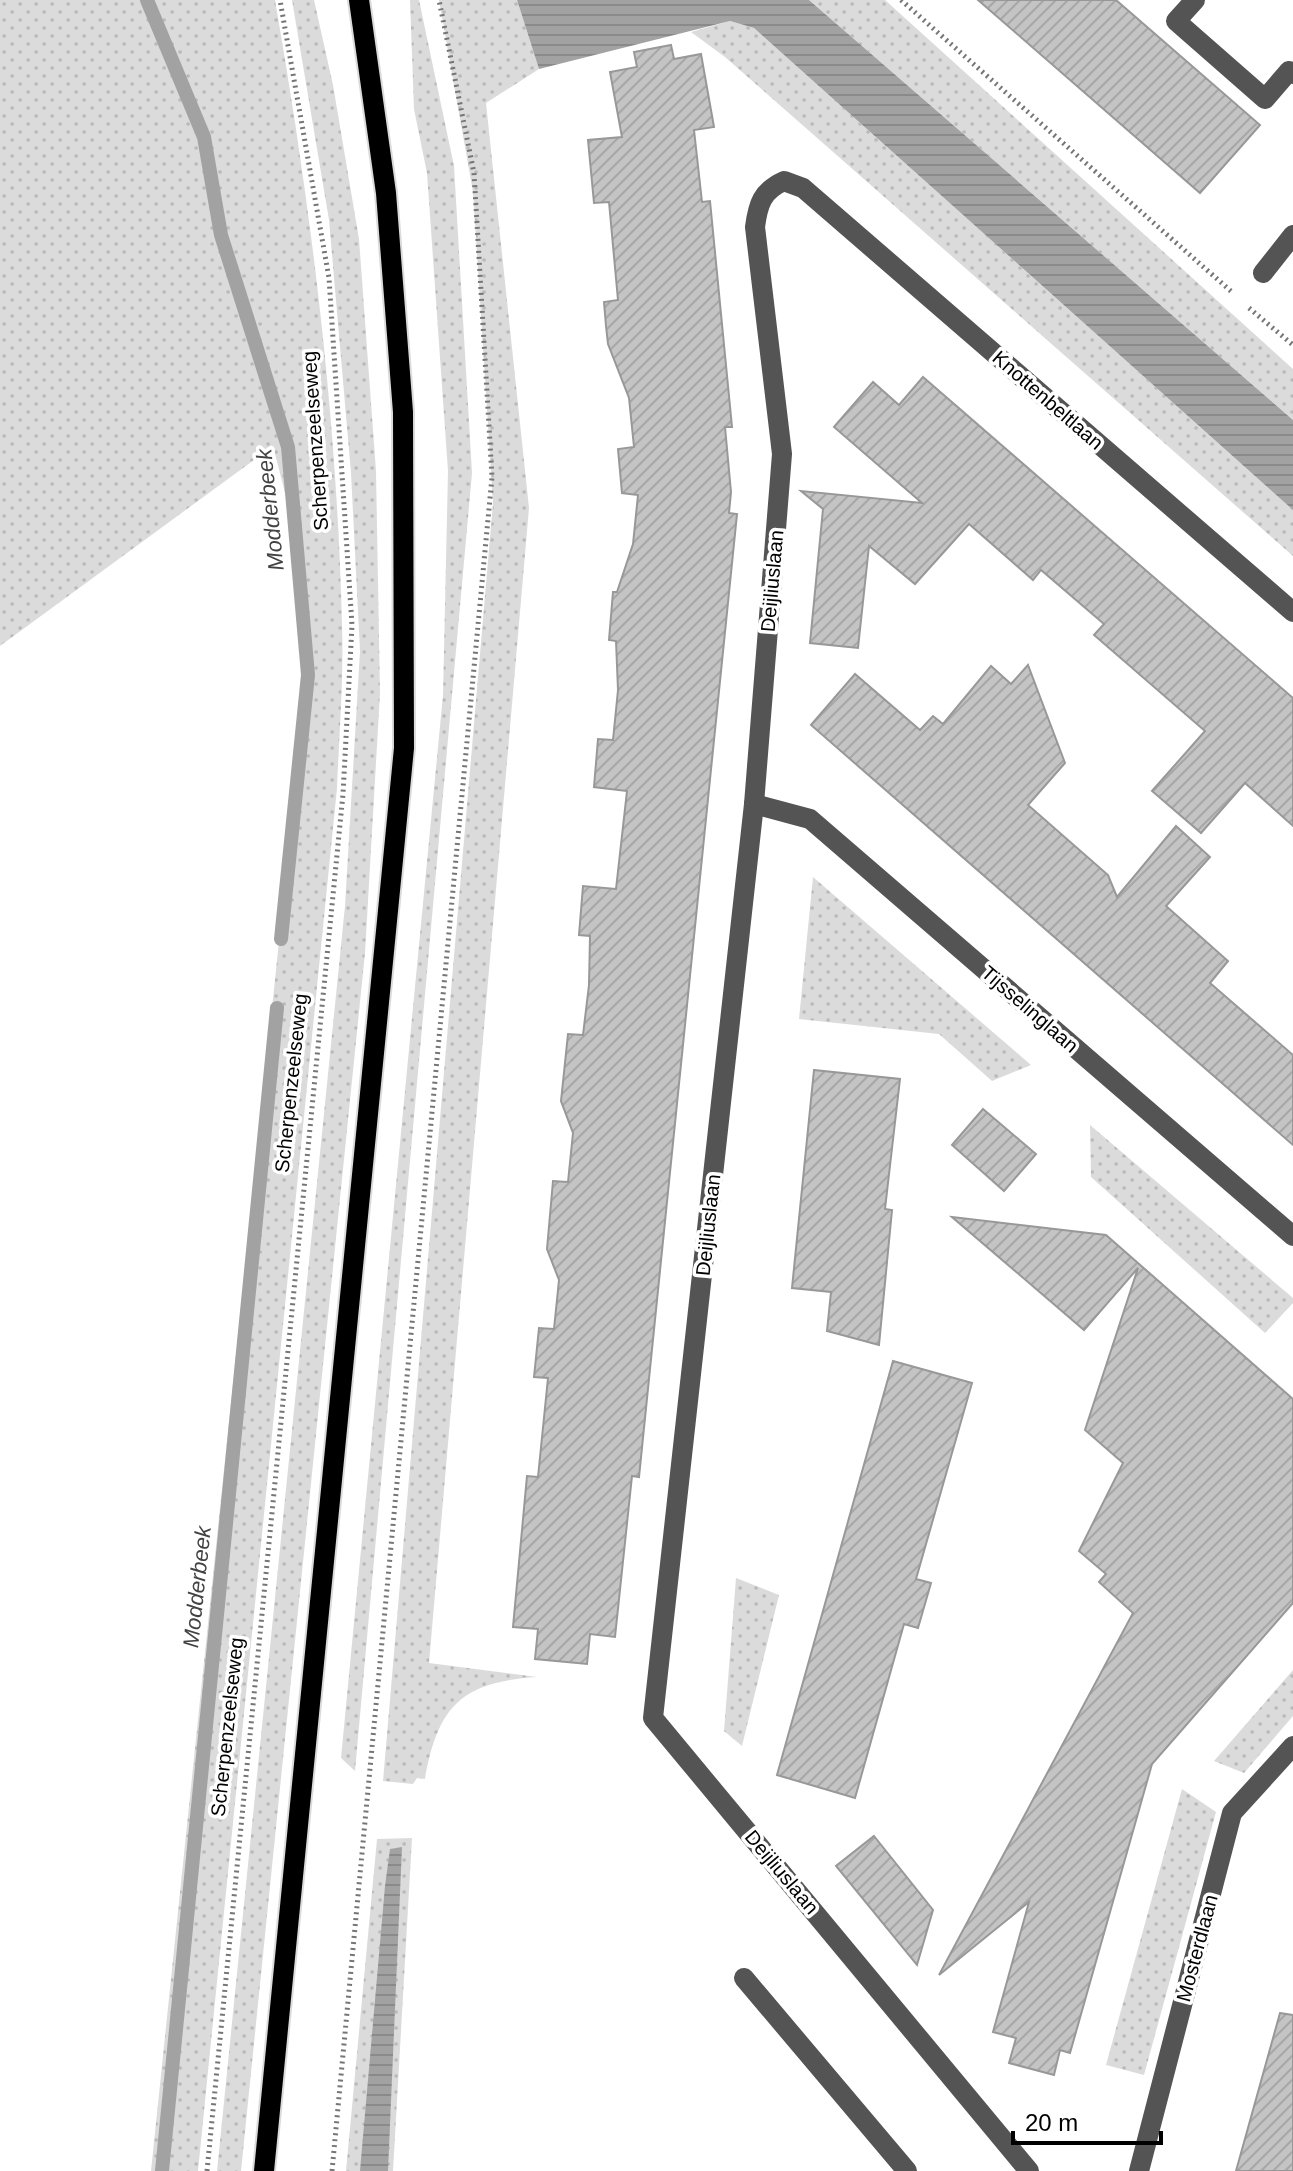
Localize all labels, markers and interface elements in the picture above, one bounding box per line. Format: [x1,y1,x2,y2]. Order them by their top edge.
street label: Knottenbeltlaan [988,346,1108,454]
street label: Scherpenzeelseweg [298,350,332,532]
water label: Modderbeek [251,447,289,572]
street label: Deijliuslaan [757,529,787,633]
street label: Tijsselinglaan [977,961,1083,1057]
street label: Scherpenzeelseweg [271,992,311,1174]
street label: Deijliuslaan [692,1173,724,1277]
water label: Modderbeek [178,1524,216,1649]
street label: Scherpenzeelseweg [207,1636,247,1818]
street label: Deijliuslaan [741,1826,823,1918]
street label: Mosterdlaan [1172,1892,1222,2004]
scale bar [1013,2095,1161,2145]
text: 20 m [1025,2109,1078,2136]

